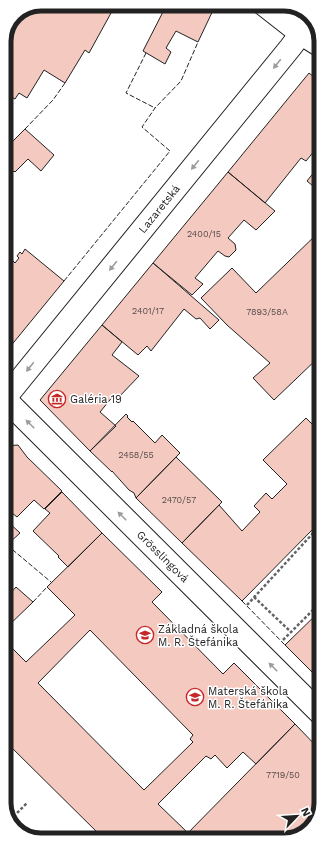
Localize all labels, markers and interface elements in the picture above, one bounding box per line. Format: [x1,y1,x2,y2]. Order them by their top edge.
one-way arrow [272,59,281,70]
one-way arrow [190,160,199,171]
street label: Lazaretská [136,182,182,235]
house number: 2400/15 [187,229,221,239]
one-way arrow [108,261,117,271]
house number: 2401/17 [132,306,164,316]
house number: 7893/58A [246,307,288,317]
one-way arrow [26,361,35,372]
museum icon: Galéria 19 [47,389,67,409]
place label: Galéria 19 [70,393,122,406]
one-way arrow [25,419,35,429]
house number: 2458/55 [118,450,154,460]
house number: 2470/57 [162,495,196,505]
one-way arrow [117,511,127,520]
street label: Grösslingová [134,528,192,585]
place label: Základná škola M. R. Štefánika [158,623,238,649]
school or university icon: Základná škola M. R. Štefánika [135,625,155,645]
one-way arrow [268,662,278,672]
place label: Materská škola M. R. Štefánika [208,685,288,711]
school or university icon: Materská škola M. R. Štefánika [185,687,205,707]
house number: 7719/50 [266,770,300,780]
north arrow [277,796,317,836]
text: N [298,806,313,818]

